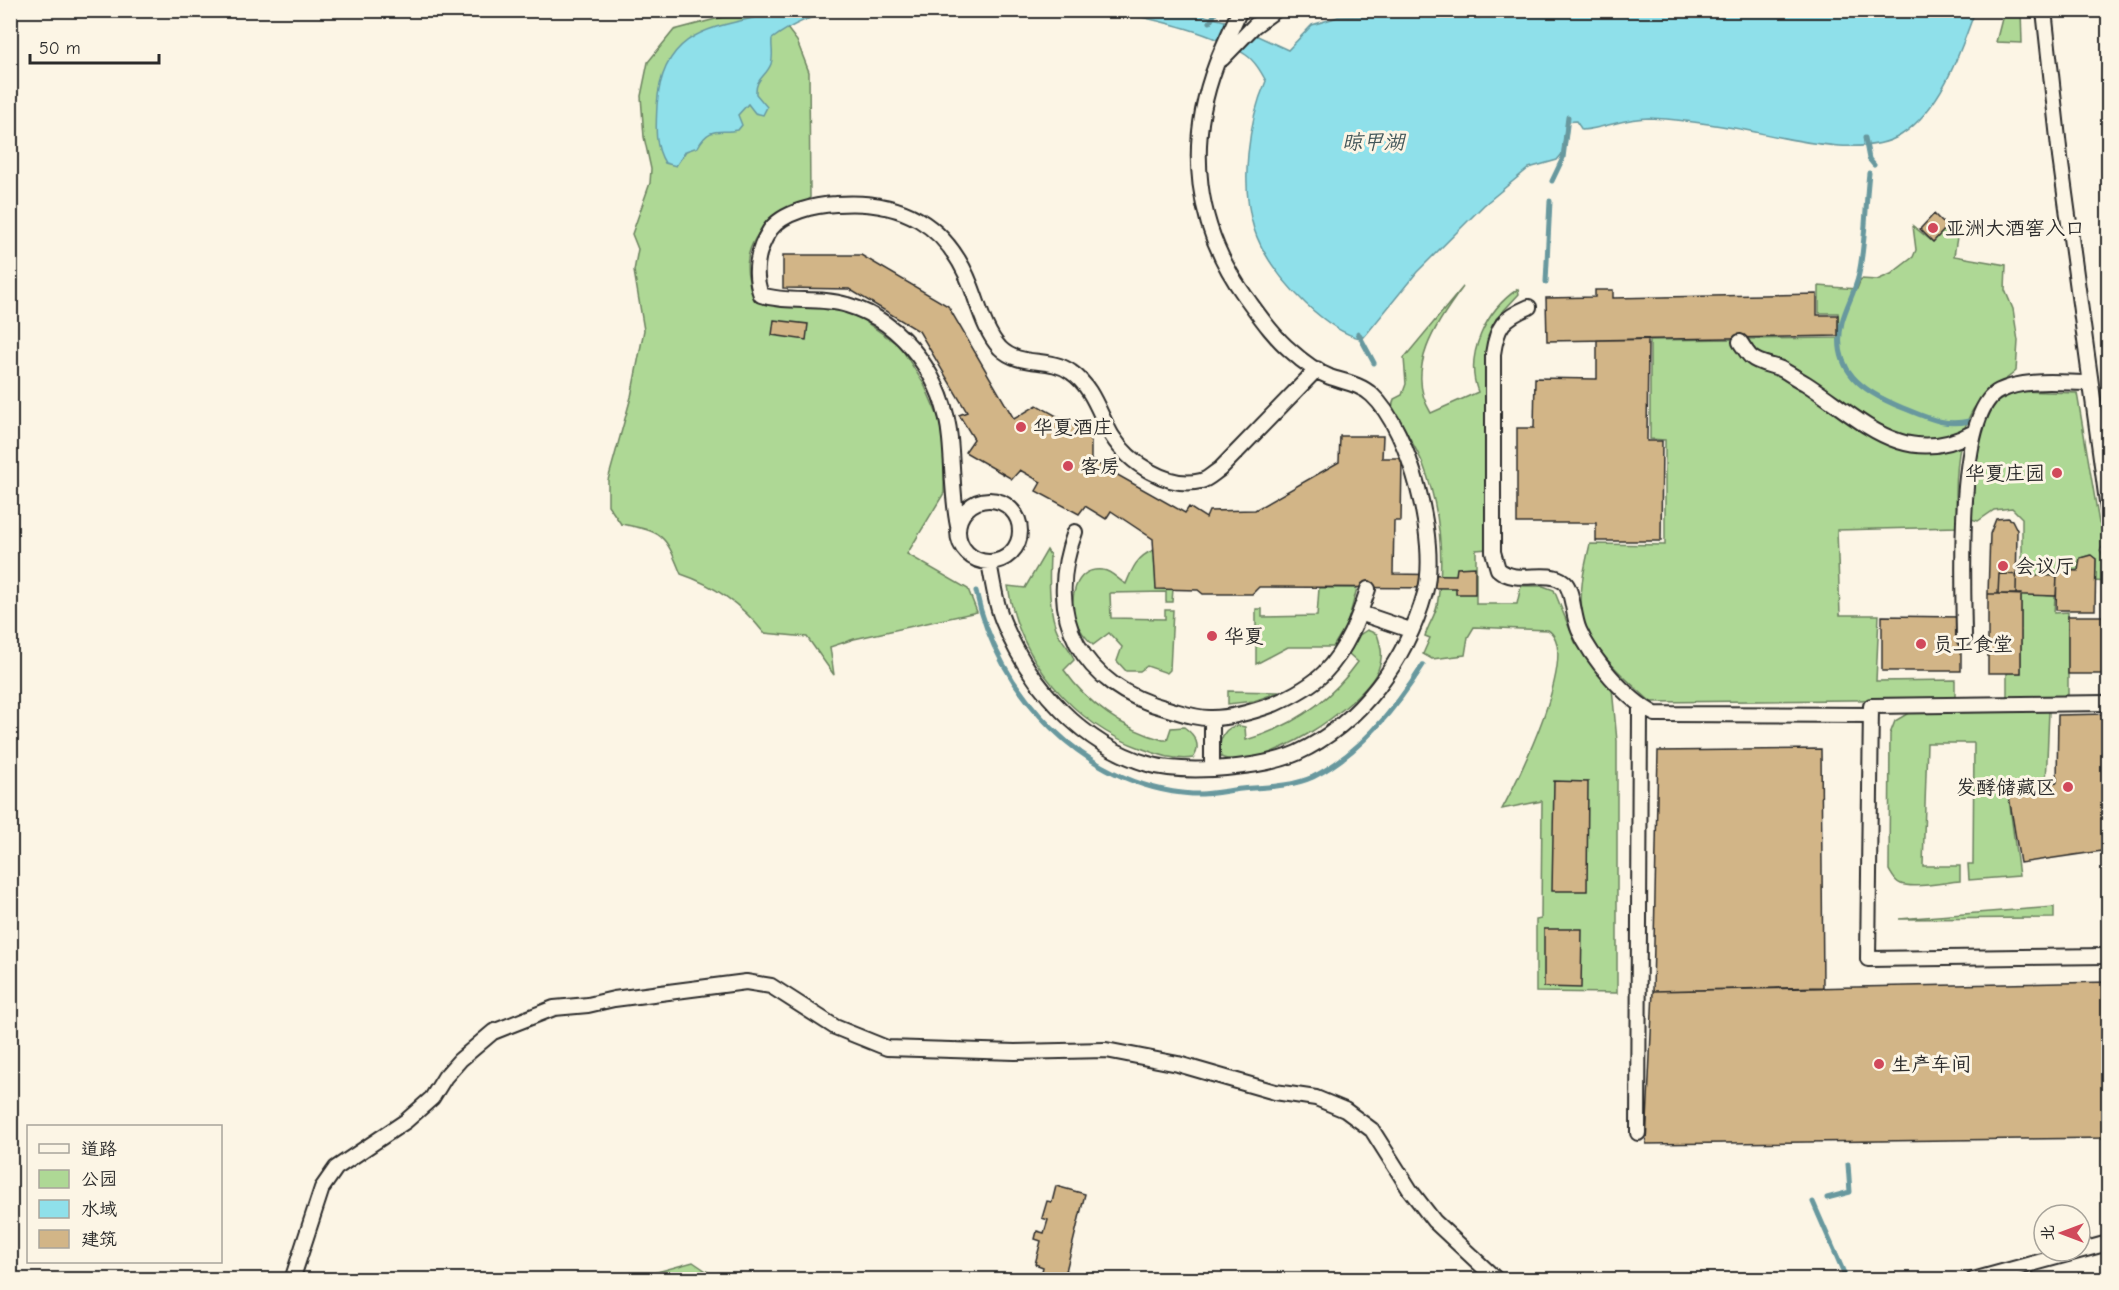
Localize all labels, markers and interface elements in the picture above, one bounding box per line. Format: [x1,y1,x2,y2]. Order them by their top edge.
scale bar [30,27,159,65]
text: 50 m [39,38,81,59]
water label: 晾甲湖 [1342,130,1406,154]
place label: 亚洲大酒窖入口 [1945,217,2085,240]
marker: 亚洲大酒窖入口 [1926,221,1940,235]
place label: 华夏酒庄 [1033,416,1113,439]
marker: 华夏酒庄 [1014,420,1028,434]
place label: 客房 [1080,455,1120,478]
marker: 客房 [1061,459,1075,473]
place label: 华夏庄园 [1965,462,2045,485]
marker: 华夏庄园 [2050,466,2064,480]
place label: 会议厅 [2015,555,2075,578]
marker: 会议厅 [1996,559,2010,573]
place label: 华夏 [1224,625,1264,648]
marker: 华夏 [1205,629,1219,643]
place label: 员工食堂 [1933,633,2013,656]
marker: 员工食堂 [1914,637,1928,651]
place label: 发酵储藏区 [1956,776,2056,799]
marker: 发酵储藏区 [2061,780,2075,794]
place label: 生产车间 [1891,1053,1971,1076]
marker: 生产车间 [1872,1057,1886,1071]
legend [27,1125,222,1263]
text: 道路 [81,1139,117,1160]
text: 公园 [81,1169,117,1190]
text: 水域 [81,1199,117,1220]
north arrow [2032,1203,2092,1263]
text: 北 [2039,1225,2057,1241]
text: 建筑 [81,1229,117,1250]

